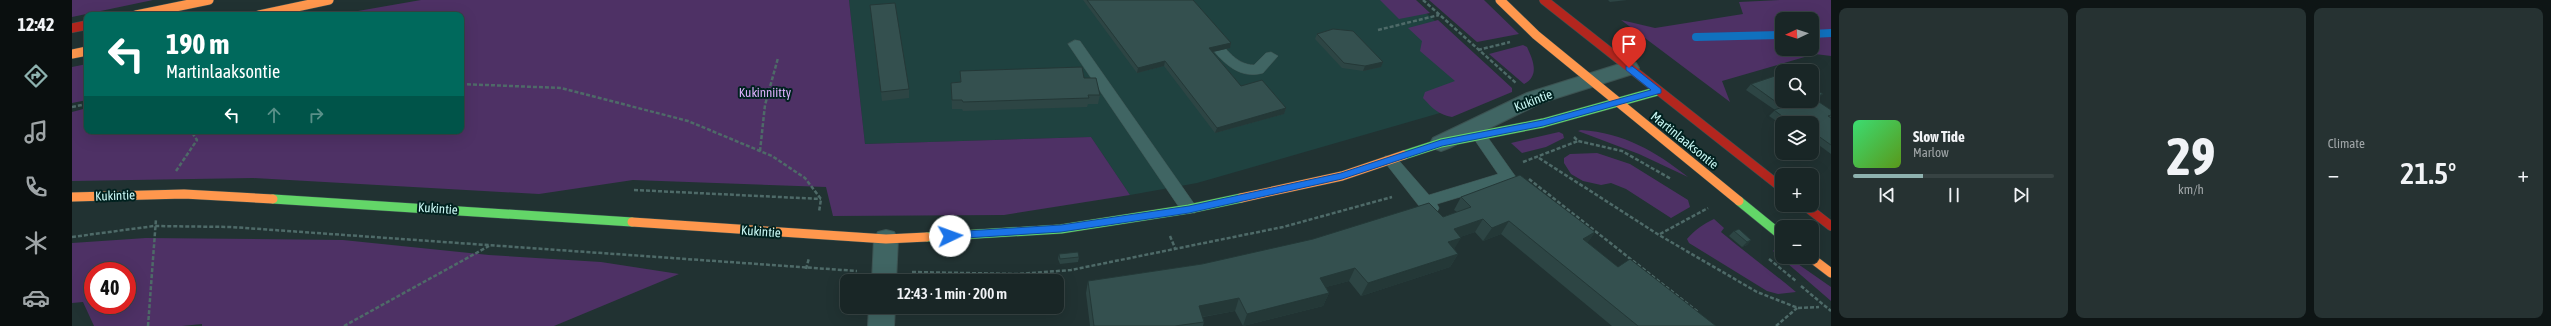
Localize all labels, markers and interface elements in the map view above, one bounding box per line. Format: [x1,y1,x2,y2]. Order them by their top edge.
north arrow [1775,12,1819,56]
map controls [1775,12,1819,264]
text: 12:42 [17,14,55,35]
pin [1612,27,1646,68]
icon: left [100,28,152,80]
text: 190 m [166,28,229,60]
icon: arrive [1618,33,1640,55]
text: Martinlaaksontie [166,61,280,82]
icon: directions [22,62,50,90]
button: search [1775,64,1819,108]
park label: Kukinniitty [739,85,792,100]
street label: Kukintie [1512,86,1555,115]
icon: left [221,104,243,126]
icon: ahead [263,104,285,126]
icon: right [305,104,327,126]
street label: Martinlaaksontie [1648,109,1721,172]
button: layers [1775,116,1819,160]
icon: music [22,118,50,146]
text: 29 [2167,126,2215,186]
text: Slow Tide [1913,128,1965,145]
text: Climate [2328,136,2365,151]
text: Marlow [1913,145,1949,160]
text: 21.5° [2400,156,2456,190]
text: − [2328,161,2339,187]
text: + [2518,161,2529,187]
button: + [1775,168,1819,212]
icon: phone [22,173,50,201]
text: km/h [2178,182,2204,197]
icon: previous [1876,184,1898,206]
icon: pause [1943,184,1965,206]
icon: next [2010,184,2032,206]
street label: Kukintie [95,187,135,204]
street label: Kukintie [418,200,458,217]
position arrow [929,215,971,257]
button: − [1775,220,1819,264]
street label: Kukintie [741,223,781,240]
icon: climate [22,229,50,257]
speed limit sign: 40 [84,262,136,314]
icon: car [22,284,50,312]
text: 12:43 · 1 min · 200 m [897,285,1007,302]

